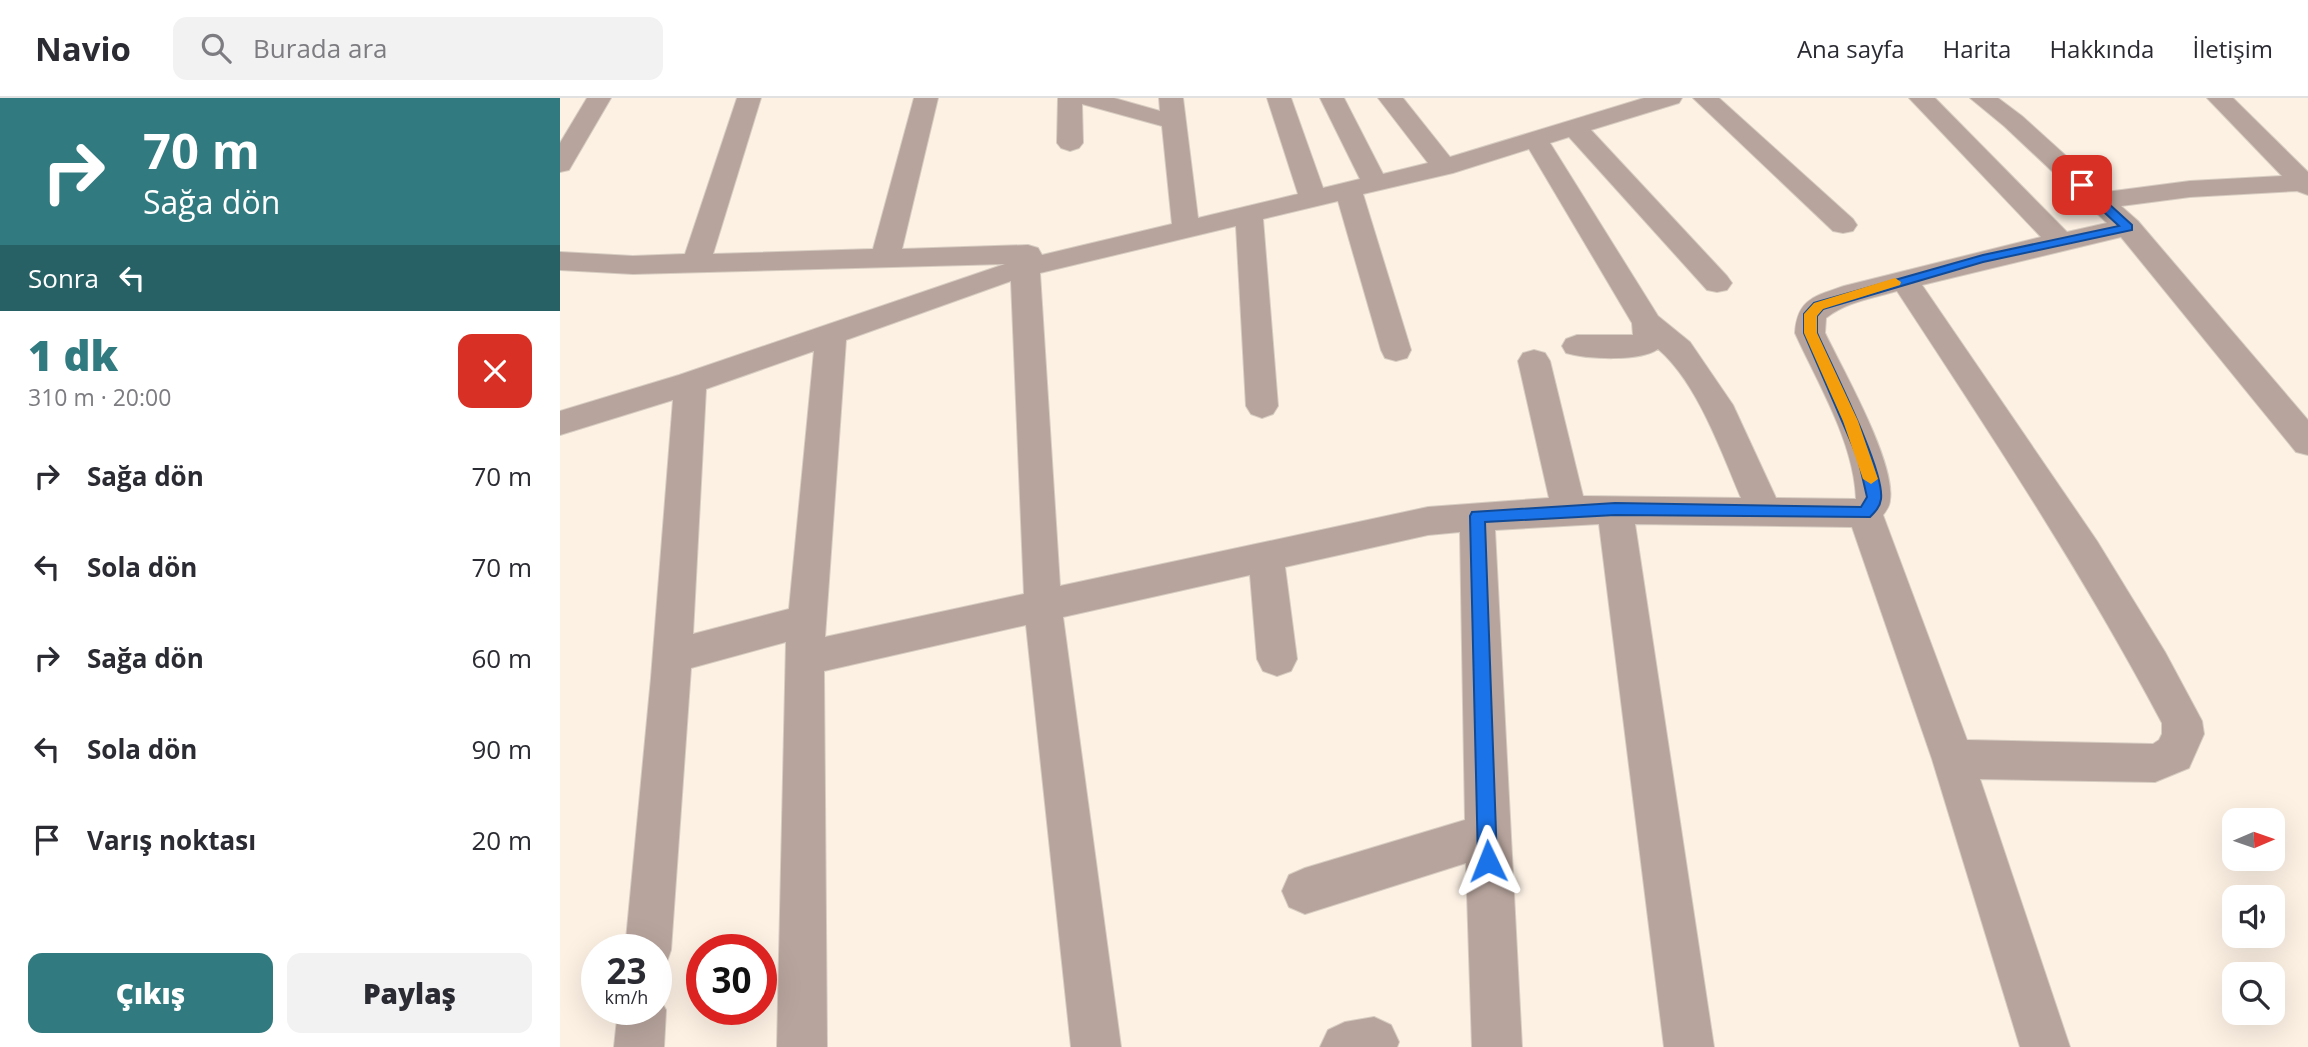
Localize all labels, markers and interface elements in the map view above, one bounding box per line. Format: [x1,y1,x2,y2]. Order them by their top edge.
search box [173,17,663,80]
text: Navio [35,26,131,71]
icon: search [197,29,235,67]
text: Burada ara [253,30,388,66]
text: Ana sayfa [1797,32,1905,65]
text: Harita [1943,32,2011,65]
text: Hakkında [2049,32,2154,65]
text: İletişim [2192,32,2273,65]
text: 70 m [143,117,260,183]
icon: right [28,126,119,217]
pin [2052,155,2112,215]
icon: arrive [2063,166,2101,204]
text: Sağa dön [143,180,280,223]
icon: left [113,259,151,297]
text: Sonra [28,260,99,296]
text: 1 dk [28,326,118,383]
button: close [458,334,532,408]
text: 310 m · 20:00 [28,381,171,413]
icon: right [28,457,66,495]
text: Sağa dön [87,458,204,494]
text: 70 m [471,458,532,494]
icon: left [28,548,66,586]
text: Sola dön [87,549,197,585]
text: 70 m [471,549,532,585]
icon: right [28,639,66,677]
text: Sağa dön [87,640,204,676]
text: 60 m [471,640,532,676]
icon: left [28,730,66,768]
text: Sola dön [87,731,197,767]
text: 90 m [471,731,532,767]
north arrow [2222,808,2286,872]
map controls [2222,808,2285,1025]
icon: arrive [28,821,66,859]
text: Varış noktası [87,822,256,858]
text: 20 m [471,822,532,858]
position arrow [1451,824,1525,898]
button: sound [2222,885,2285,948]
speed limit sign: 30 [686,934,777,1025]
text: 23 [606,947,647,994]
button: Çıkış [28,953,273,1033]
button: Paylaş [287,953,532,1033]
button: search [2222,962,2285,1025]
text: km/h [605,985,648,1009]

